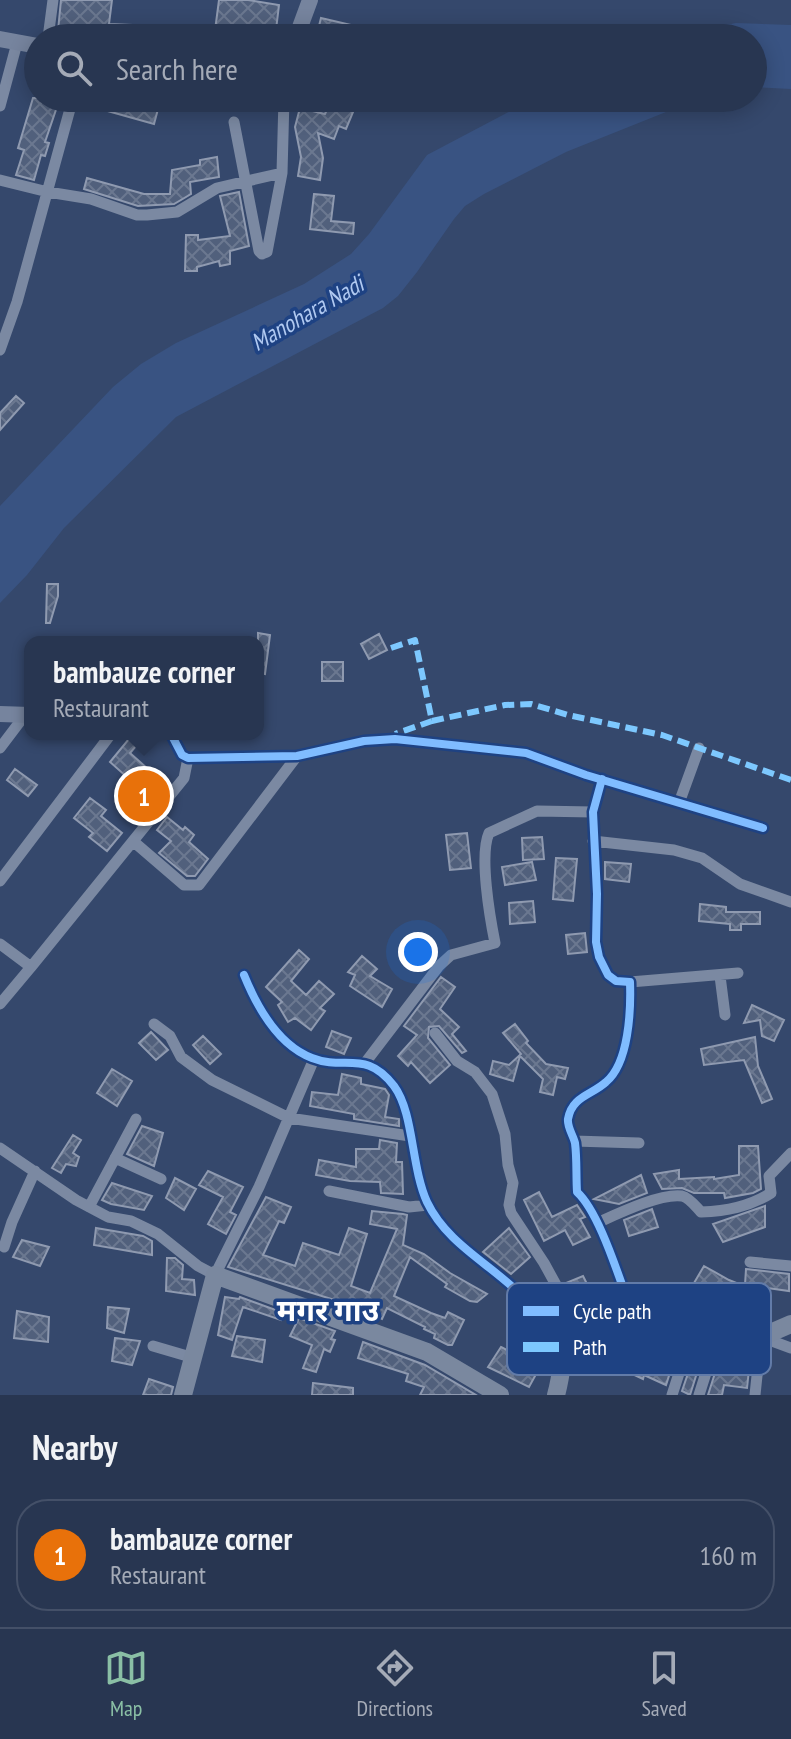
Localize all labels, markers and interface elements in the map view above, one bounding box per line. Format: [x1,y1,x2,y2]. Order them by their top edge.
search box [24,24,767,112]
icon: search [52,46,96,90]
text: Search here [116,49,238,88]
water label: Manohara Nadi [245,267,371,358]
popup [24,636,264,740]
text: bambauze corner [53,652,235,691]
text: Restaurant [53,691,149,724]
pin: 1 [118,766,170,826]
your location [398,932,438,972]
legend [507,1283,771,1375]
district label: मगर गाउ [277,1290,380,1329]
text: Cycle path [573,1297,651,1325]
text: Path [573,1333,607,1361]
text: Nearby [32,1425,117,1469]
text: bambauze corner [110,1519,292,1558]
text: 1 [54,1539,66,1572]
text: 160 m [699,1539,757,1572]
text: Restaurant [110,1558,206,1591]
tab: Map [104,1646,148,1722]
tab: Directions [357,1646,433,1722]
tab: Saved [641,1646,687,1722]

